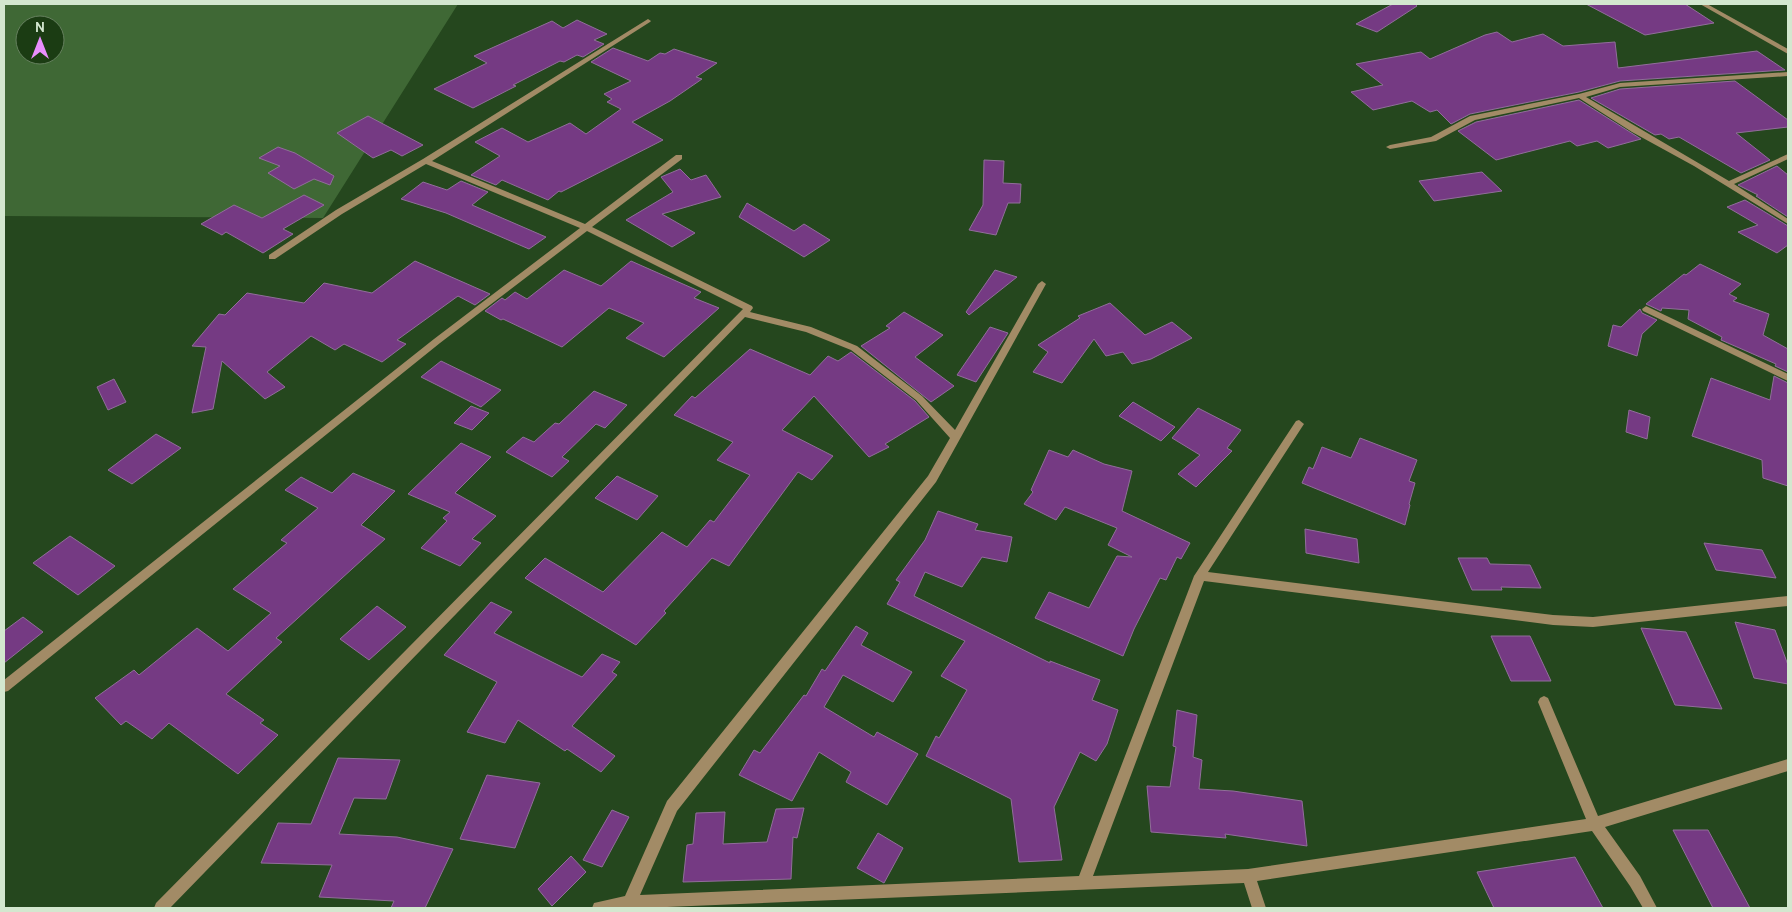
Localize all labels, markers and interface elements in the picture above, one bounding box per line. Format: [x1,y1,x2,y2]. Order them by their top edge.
north arrow [15,15,65,65]
text: N [35,18,45,36]

